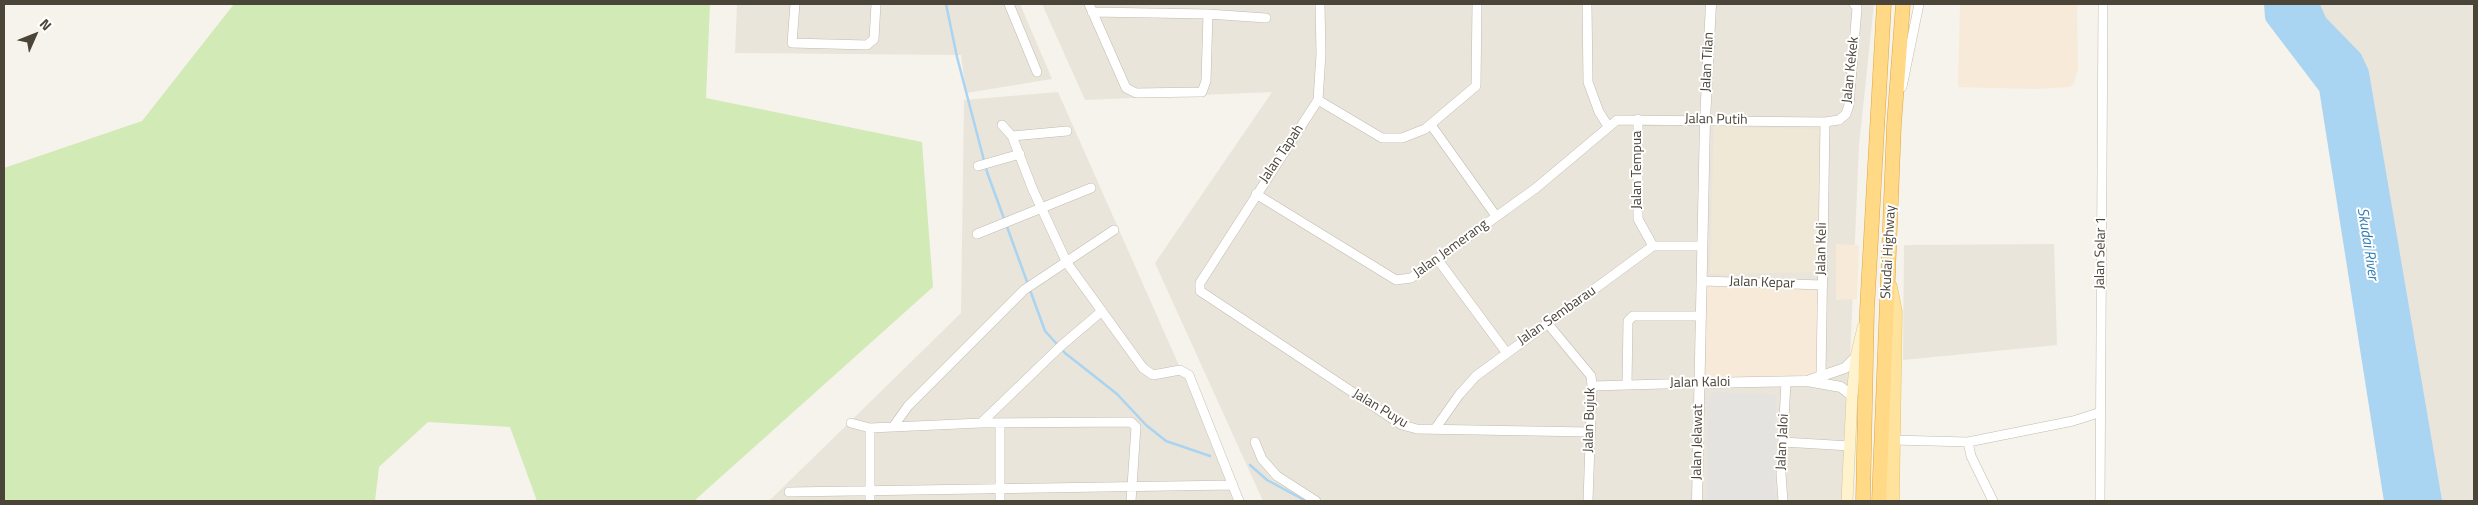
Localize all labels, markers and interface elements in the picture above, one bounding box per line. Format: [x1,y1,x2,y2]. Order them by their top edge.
north arrow [10,10,60,60]
text: N [35,13,57,35]
street label: Jalan Tilan [1698,32,1718,92]
street label: Jalan Kekek [1839,36,1863,104]
street label: Jalan Putih [1684,111,1748,129]
street label: Jalan Tapah [1256,122,1308,186]
street label: Jalan Tempua [1630,131,1646,209]
street label: Skudai Highway [1878,205,1900,299]
water label: Skudai River [2352,207,2382,281]
street label: Jalan Jemerang [1410,216,1492,282]
street label: Jalan Selar 1 [2092,217,2110,289]
street label: Jalan Keli [1813,222,1831,276]
street label: Jalan Kepar [1729,273,1795,293]
street label: Jalan Sembarau [1515,283,1599,349]
street label: Jalan Kaloi [1670,374,1730,392]
street label: Jalan Puyu [1349,386,1411,432]
street label: Jalan Bujuk [1580,387,1600,453]
street label: Jalan Jelawat [1689,404,1707,480]
street label: Jalan Jaloi [1773,413,1793,471]

